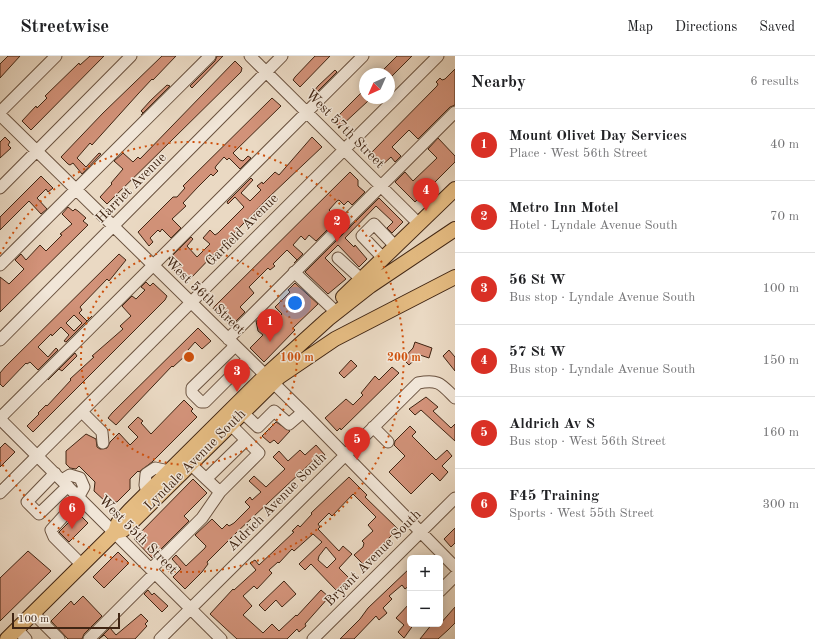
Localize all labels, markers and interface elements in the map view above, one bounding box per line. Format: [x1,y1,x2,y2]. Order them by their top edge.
text: Streetwise [20,18,109,37]
text: Map [627,20,653,34]
text: Directions [675,20,737,34]
text: Saved [759,20,795,34]
north arrow [359,68,395,104]
text: Nearby [471,74,526,91]
text: 6 results [750,75,799,88]
street label: West 57th Street [303,87,387,171]
text: Mount Olivet Day Services [509,129,687,144]
text: 1 [480,138,488,151]
text: 40 m [770,138,799,151]
text: Place · West 56th Street [509,147,648,160]
street label: Harriet Avenue [93,150,169,226]
pin: 4 [413,178,439,211]
street label: Garfield Avenue [203,191,281,269]
text: Metro Inn Motel [509,201,619,216]
pin: 2 [324,209,350,242]
text: 2 [480,210,488,223]
text: 70 m [770,210,799,223]
text: Hotel · Lyndale Avenue South [509,219,678,232]
street label: West 56th Street [162,255,248,337]
text: 56 St W [509,273,566,288]
text: 3 [480,282,488,295]
text: 100 m [762,282,799,295]
text: Bus stop · Lyndale Avenue South [509,291,695,304]
your location [285,293,305,313]
pin: 1 [257,309,283,342]
text: 57 St W [509,345,566,360]
centre of rings [182,350,196,364]
text: 100 m [280,352,314,364]
text: 200 m [387,352,421,364]
text: 4 [480,354,488,367]
text: 150 m [762,354,799,367]
pin: 3 [224,359,250,392]
text: Bus stop · Lyndale Avenue South [509,363,695,376]
street label: Lyndale Avenue South [142,406,249,513]
text: Aldrich Av S [509,417,595,432]
text: 5 [480,426,488,439]
text: 160 m [762,426,799,439]
pin: 5 [344,427,370,460]
text: Bus stop · West 56th Street [509,435,666,448]
street label: Aldrich Avenue South [225,450,329,554]
text: F45 Training [509,489,599,504]
street label: West 55th Street [96,493,180,577]
pin: 6 [59,496,85,529]
text: 6 [480,498,488,511]
text: 300 m [762,498,799,511]
street label: Bryant Avenue South [322,507,424,609]
text: Sports · West 55th Street [509,507,654,520]
map controls [407,555,443,627]
button: + [407,555,443,591]
button: − [407,591,443,627]
scale bar [12,611,120,630]
text: 100 m [18,614,49,625]

